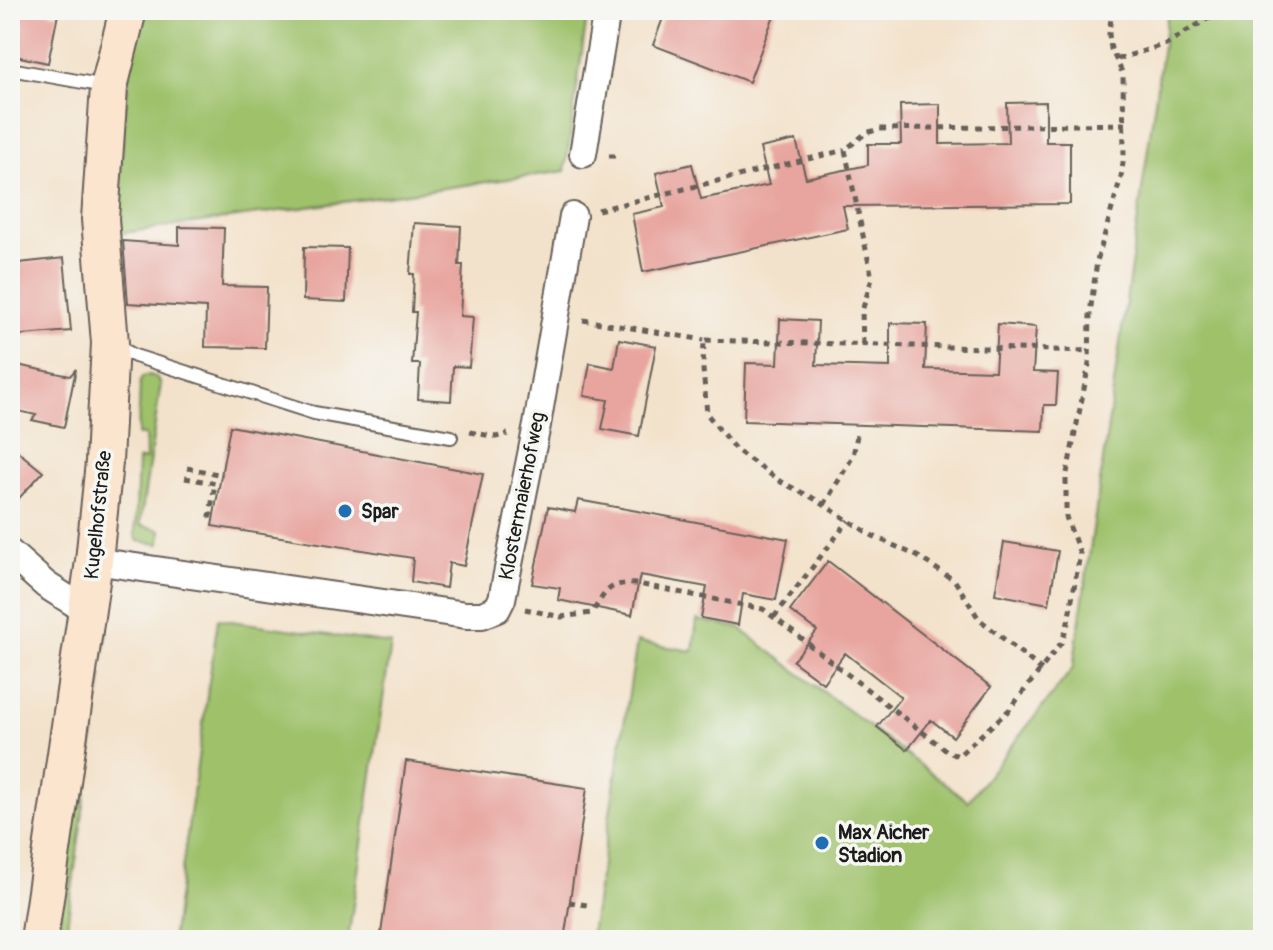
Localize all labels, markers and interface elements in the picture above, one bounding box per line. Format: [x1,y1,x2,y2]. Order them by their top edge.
street label: Klostermaierhofweg [493,410,551,582]
street label: Kugelhofstraße [79,449,117,581]
place label: Spar [361,499,399,524]
marker: Spar [336,502,354,520]
place label: Max Aicher Stadion [838,820,930,868]
marker: Max Aicher Stadion [813,834,831,852]

